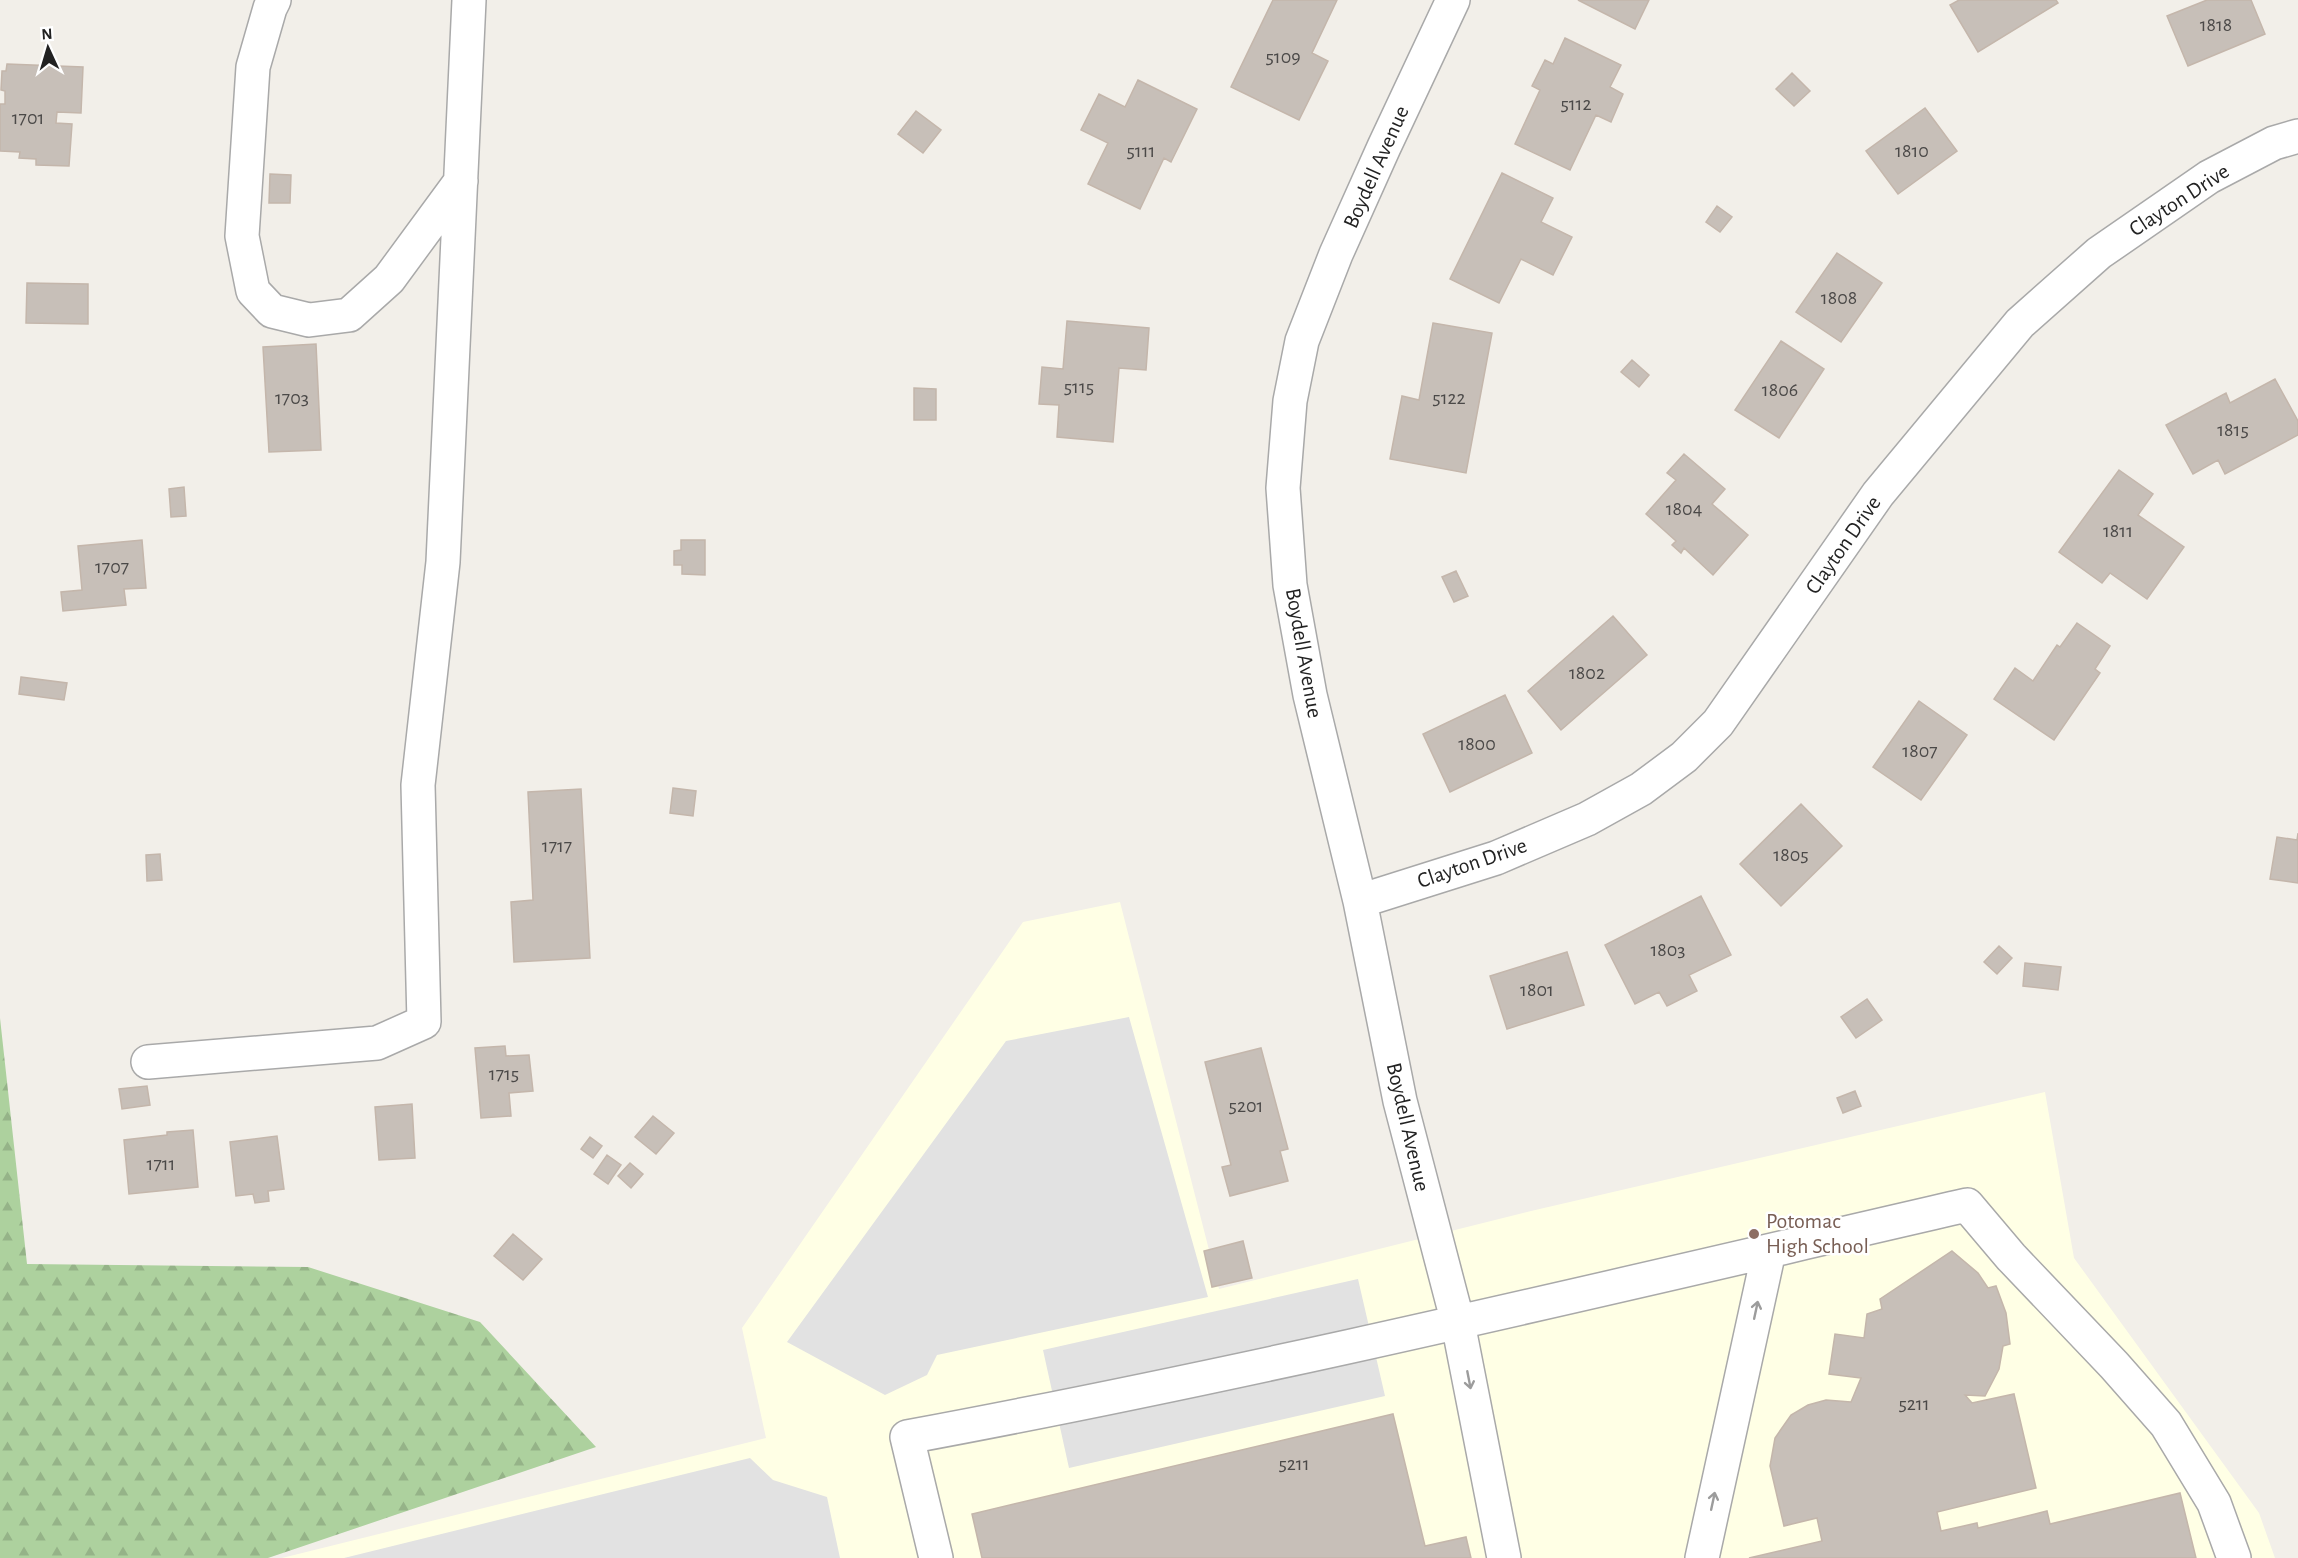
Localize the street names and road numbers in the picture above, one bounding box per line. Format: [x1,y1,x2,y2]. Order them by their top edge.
street label: Boydell Avenue [1339,103,1413,231]
street label: Clayton Drive [2125,160,2233,240]
street label: Clayton Drive [1801,492,1885,598]
street label: Boydell Avenue [1282,586,1326,720]
street label: Clayton Drive [1414,834,1530,892]
street label: Boydell Avenue [1383,1061,1433,1193]

